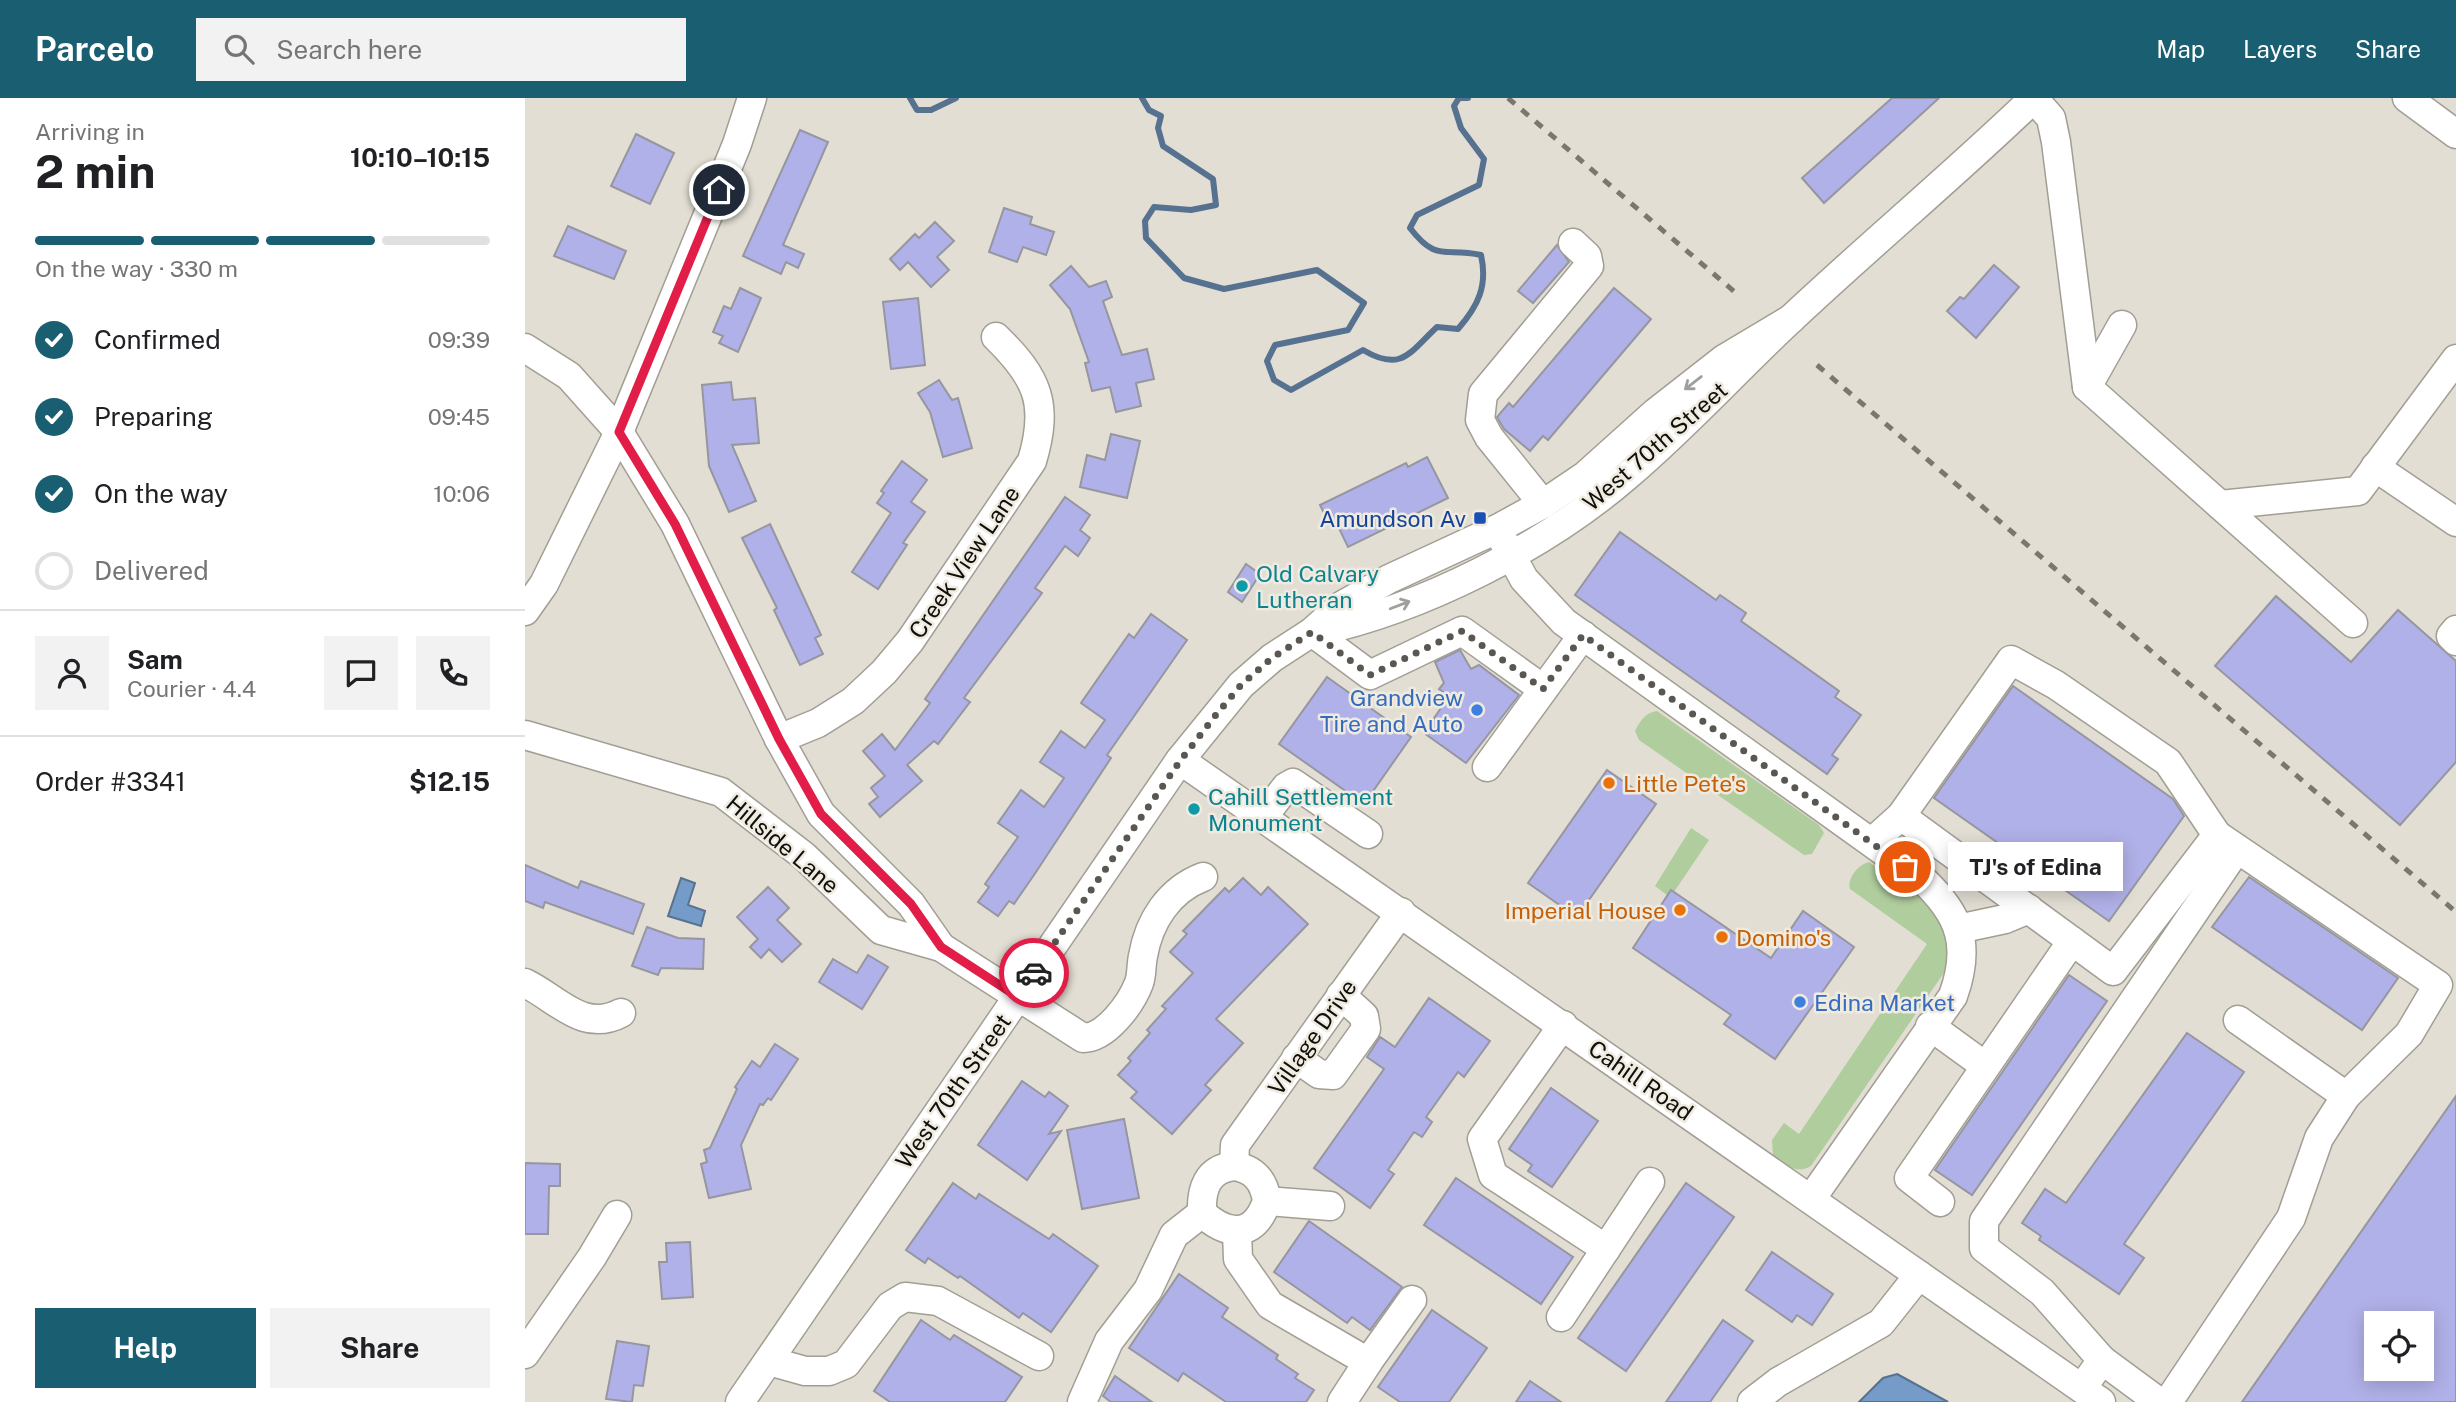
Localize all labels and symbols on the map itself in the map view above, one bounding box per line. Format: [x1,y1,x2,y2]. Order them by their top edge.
pin [689,160,749,220]
street label: West 70th Street [1577,376,1733,516]
one-way arrow [1685,376,1703,391]
street label: Creek View Lane [903,481,1025,643]
place label: Amundson Av [1319,505,1466,532]
marker: Amundson Av [1472,510,1488,526]
place label: Old Calvary Lutheran [1256,560,1379,613]
marker: Old Calvary Lutheran [1234,578,1250,594]
one-way arrow [1389,598,1411,611]
place label: Grandview Tire and Auto [1320,684,1463,737]
marker: Grandview Tire and Auto [1469,702,1485,718]
place label: Little Pete's [1623,770,1746,797]
marker: Little Pete's [1601,775,1617,791]
place label: Cahill Settlement Monument [1208,783,1393,836]
street label: Hillside Lane [721,789,845,899]
marker: Cahill Settlement Monument [1186,801,1202,817]
pin [1875,837,1935,897]
callout: TJ's of Edina [1947,842,2122,892]
place label: Imperial House [1504,897,1666,924]
marker: Imperial House [1672,902,1688,918]
place label: Domino's [1736,924,1831,951]
marker: Domino's [1714,929,1730,945]
courier [999,938,1069,1008]
street label: Village Drive [1262,974,1362,1100]
place label: Edina Market [1814,989,1955,1016]
marker: Edina Market [1792,994,1808,1010]
street label: West 70th Street [890,1009,1016,1173]
street label: Cahill Road [1584,1034,1698,1126]

